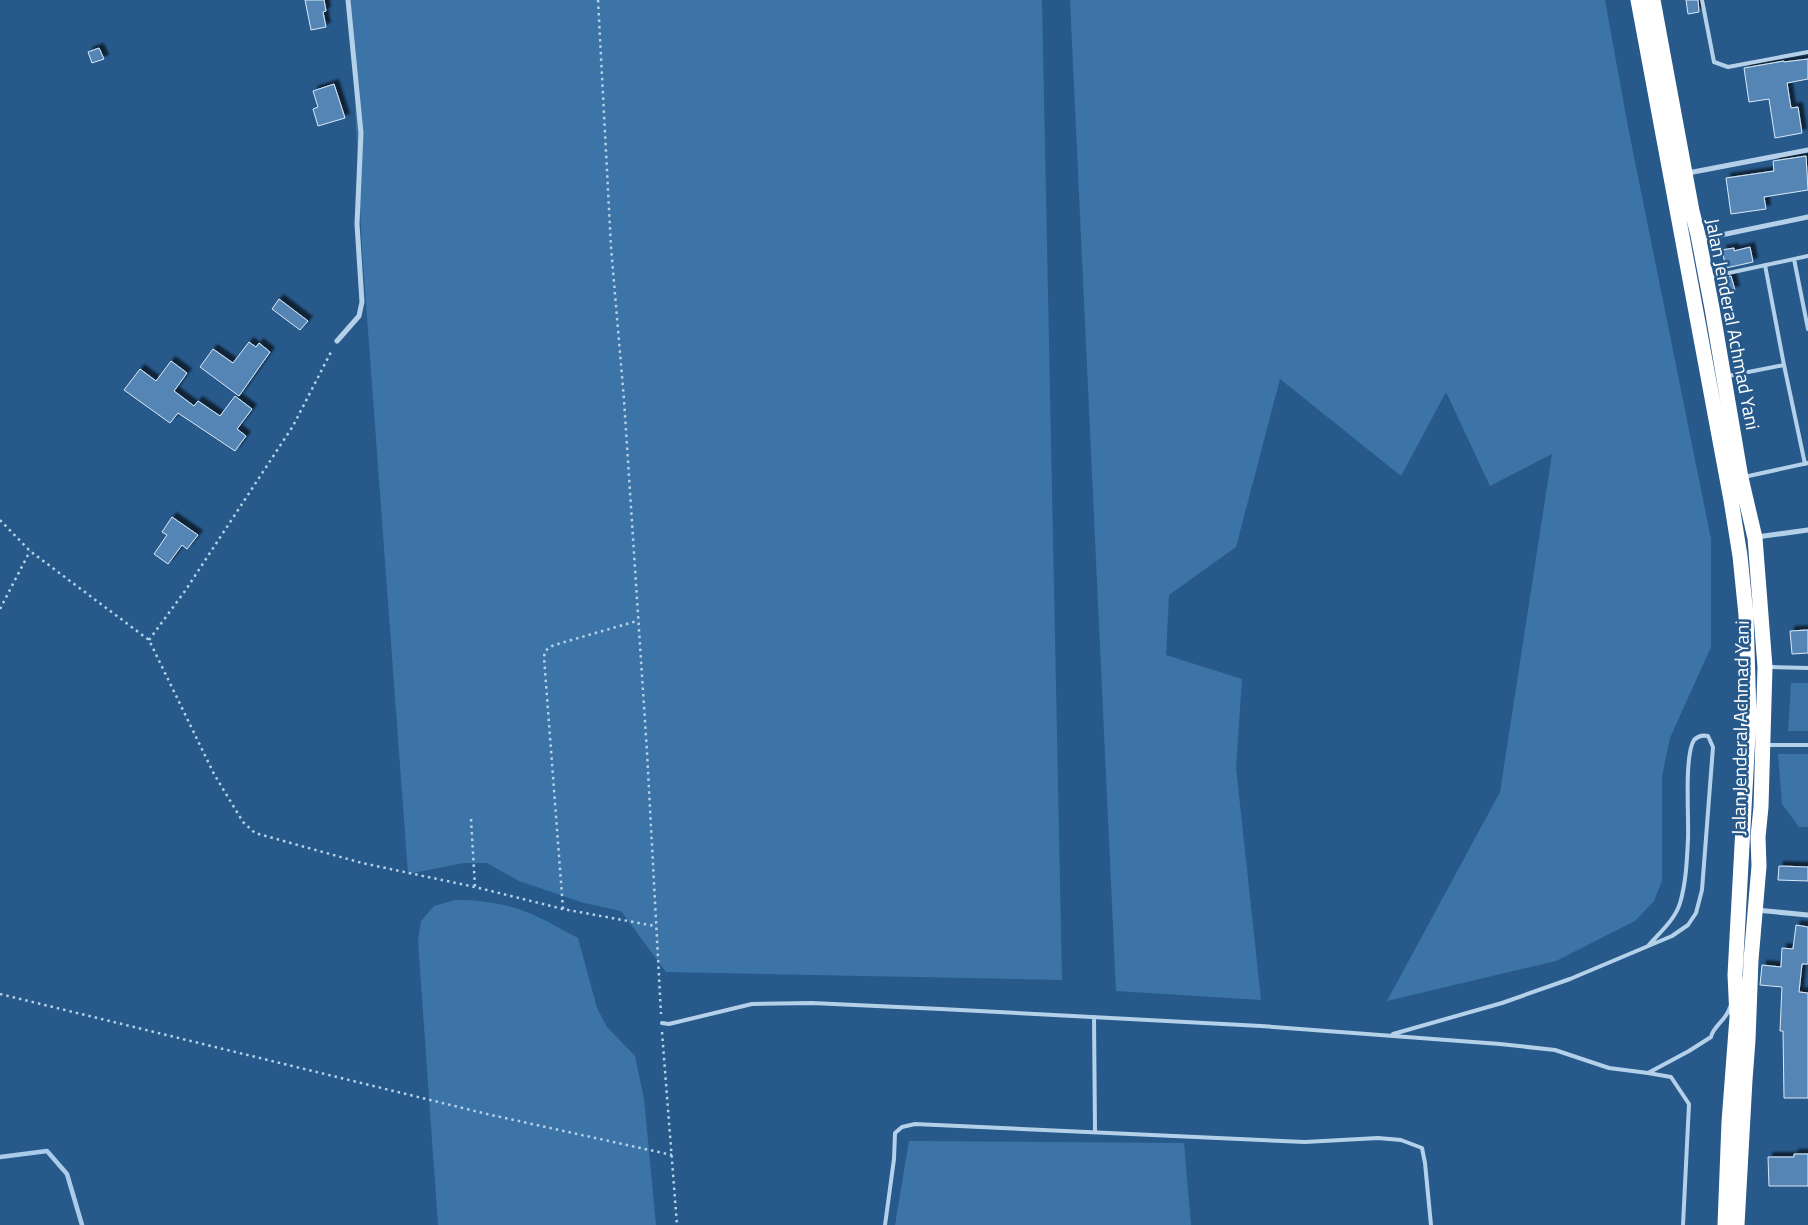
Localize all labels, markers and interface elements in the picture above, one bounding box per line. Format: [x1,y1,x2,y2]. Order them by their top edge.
street label: Jalan Jenderal Achmad Yani [1699,216,1768,432]
street label: Jalan Jenderal Achmad Yani [1723,620,1756,836]

